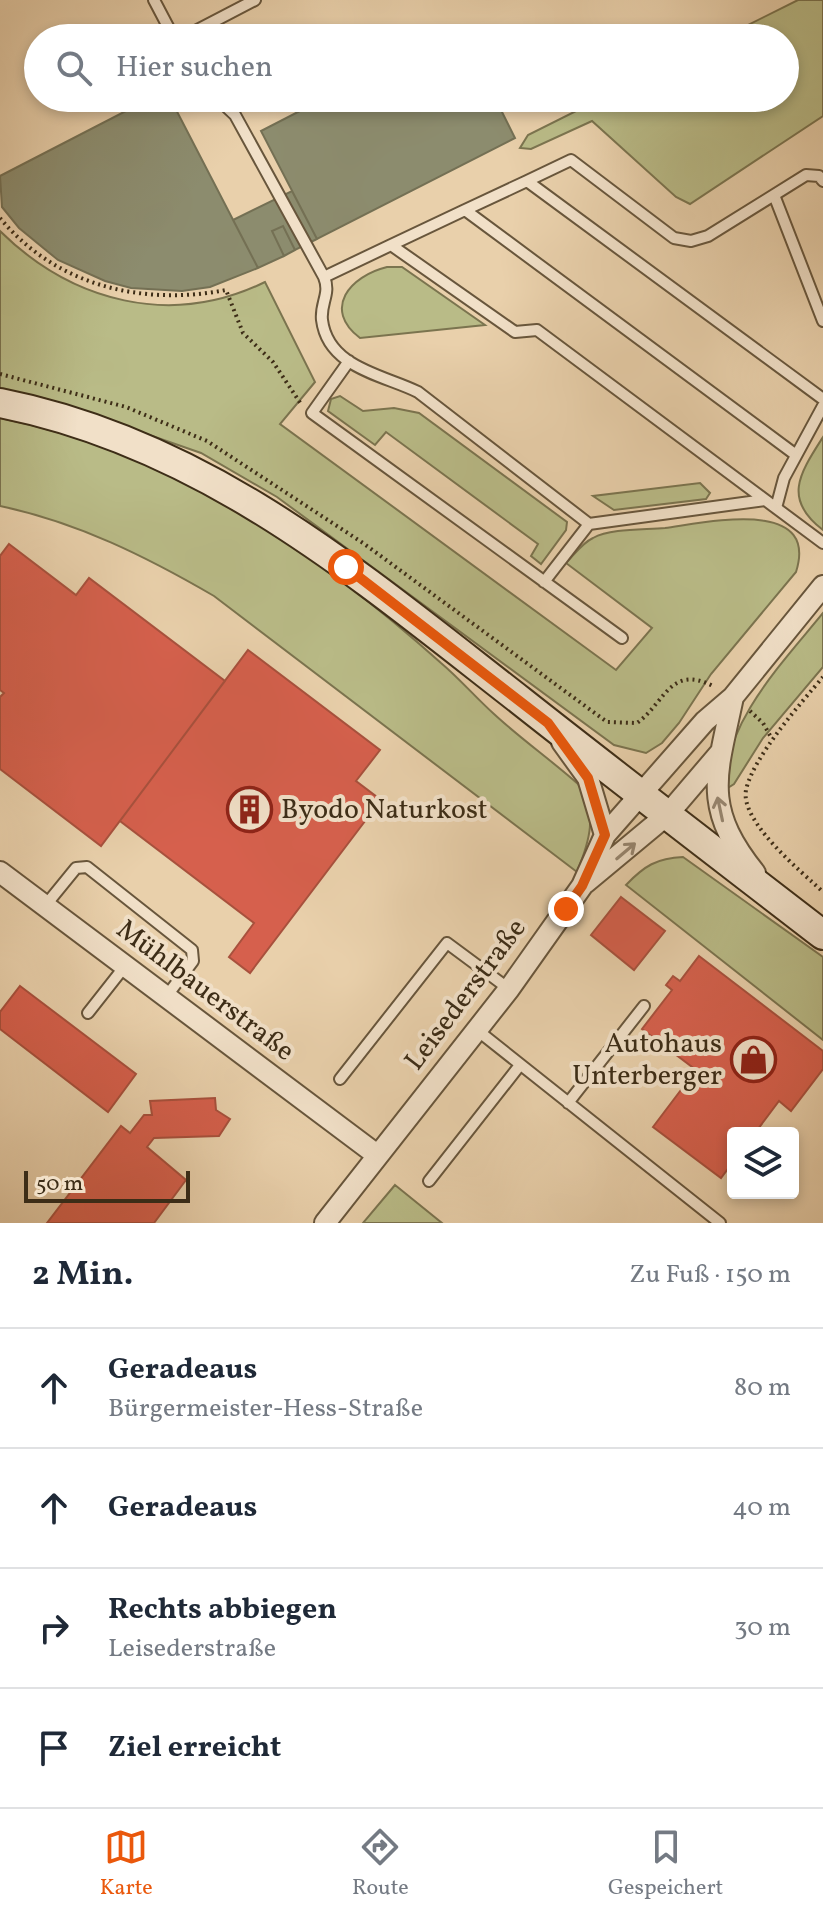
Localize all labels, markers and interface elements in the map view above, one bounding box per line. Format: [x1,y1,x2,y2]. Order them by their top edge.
search box [24,24,799,112]
icon: search [52,46,96,90]
text: Hier suchen [116,47,273,89]
route start [328,549,364,585]
building icon: Byodo Naturkost [226,786,274,834]
place label: Byodo Naturkost [281,791,488,830]
one-way arrow [711,797,726,823]
one-way arrow [616,842,636,860]
route end [548,891,584,927]
street label: Mühlbauerstraße [108,911,302,1071]
street label: Leisederstraße [396,911,536,1079]
place label: Autohaus Unterberger [572,1025,722,1096]
shop icon: Autohaus Unterberger [729,1036,777,1084]
map controls [727,1127,799,1199]
button: layers [727,1127,799,1199]
scale bar [24,1167,190,1203]
text: 50 m [36,1169,83,1200]
text: 2 Min. [32,1252,133,1299]
text: Zu Fuß · 150 m [629,1257,791,1293]
text: Geradeaus [108,1349,257,1391]
icon: ahead [32,1366,76,1410]
text: 80 m [734,1370,791,1406]
text: Bürgermeister-Hess-Straße [108,1391,423,1427]
icon: ahead [32,1486,76,1530]
text: Geradeaus [108,1487,257,1529]
text: 40 m [732,1490,791,1526]
text: Rechts abbiegen [108,1589,337,1631]
icon: right [32,1606,76,1650]
text: 30 m [734,1610,791,1646]
text: Leisederstraße [108,1631,276,1667]
icon: arrive [32,1726,76,1770]
text: Ziel erreicht [108,1727,281,1769]
tab: Karte [100,1825,153,1904]
tab: Route [352,1825,409,1904]
tab: Gespeichert [608,1825,723,1904]

